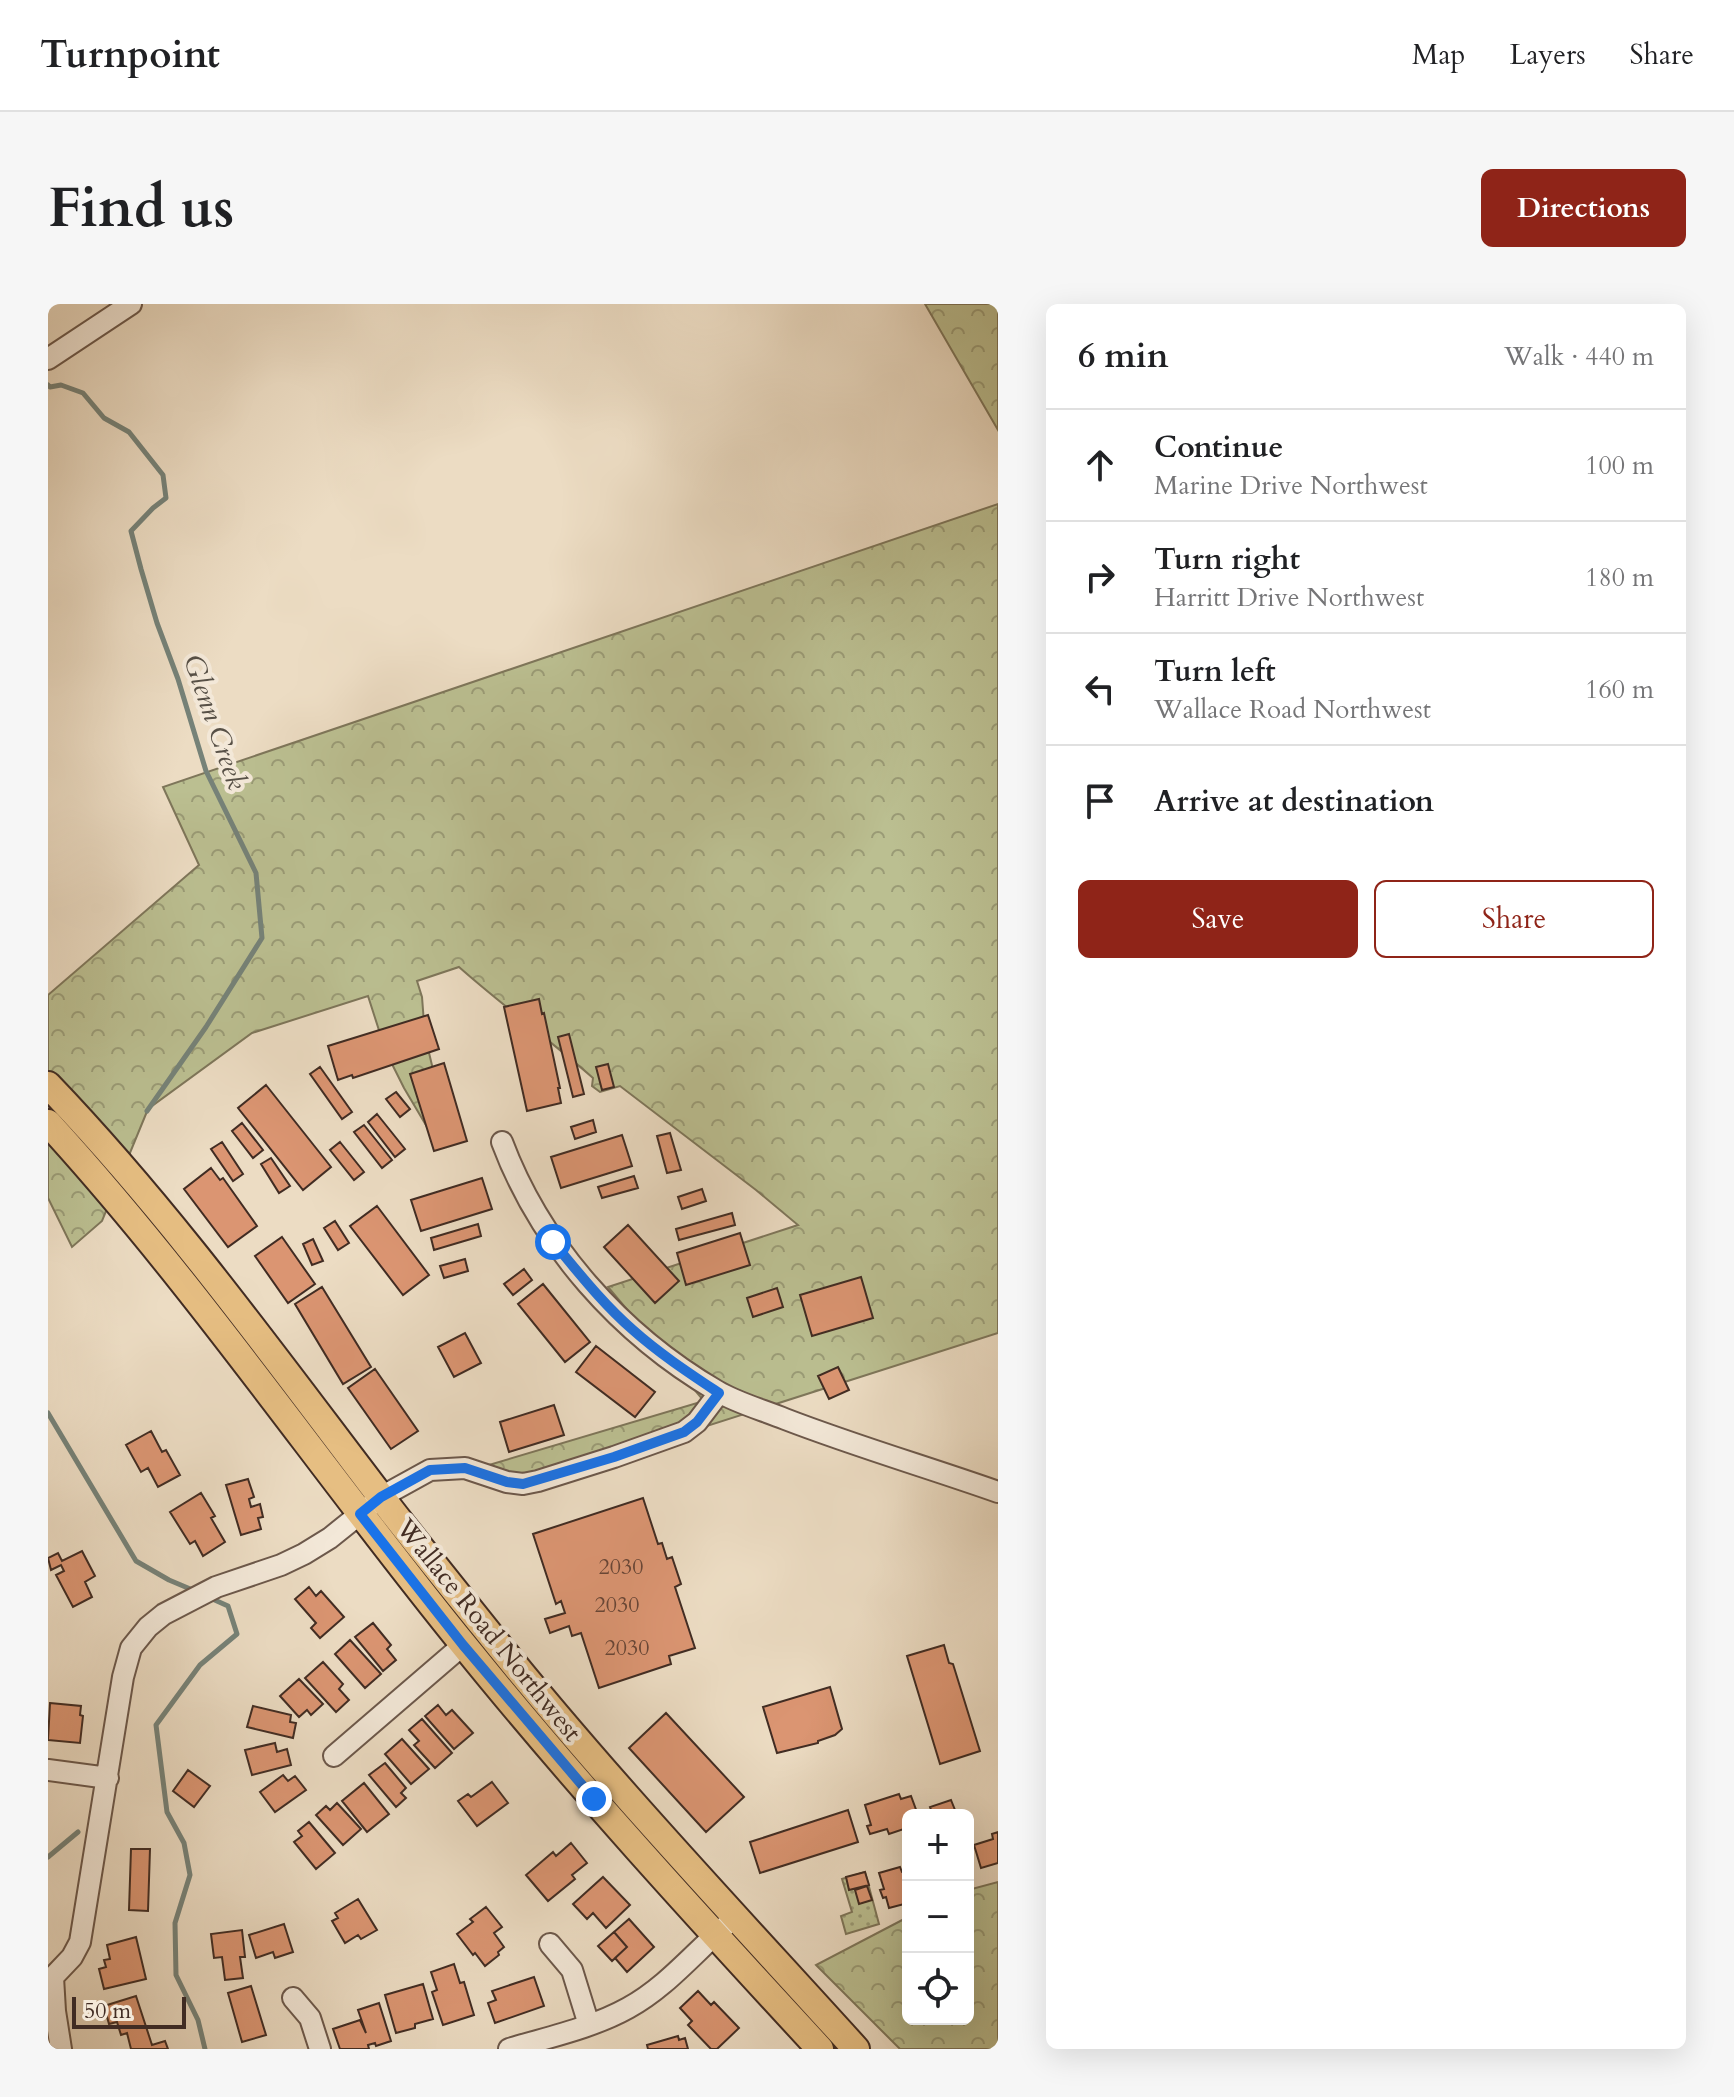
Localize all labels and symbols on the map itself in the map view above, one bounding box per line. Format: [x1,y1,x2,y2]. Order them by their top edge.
water label: Glenn Creek [174,649,256,795]
route start [535,1224,571,1260]
street label: Wallace Road Northwest [388,1511,590,1749]
house number: 2030 [598,1552,644,1582]
house number: 2030 [594,1590,640,1620]
house number: 2030 [604,1633,650,1663]
route end [576,1781,612,1817]
scale bar [72,1993,186,2029]

